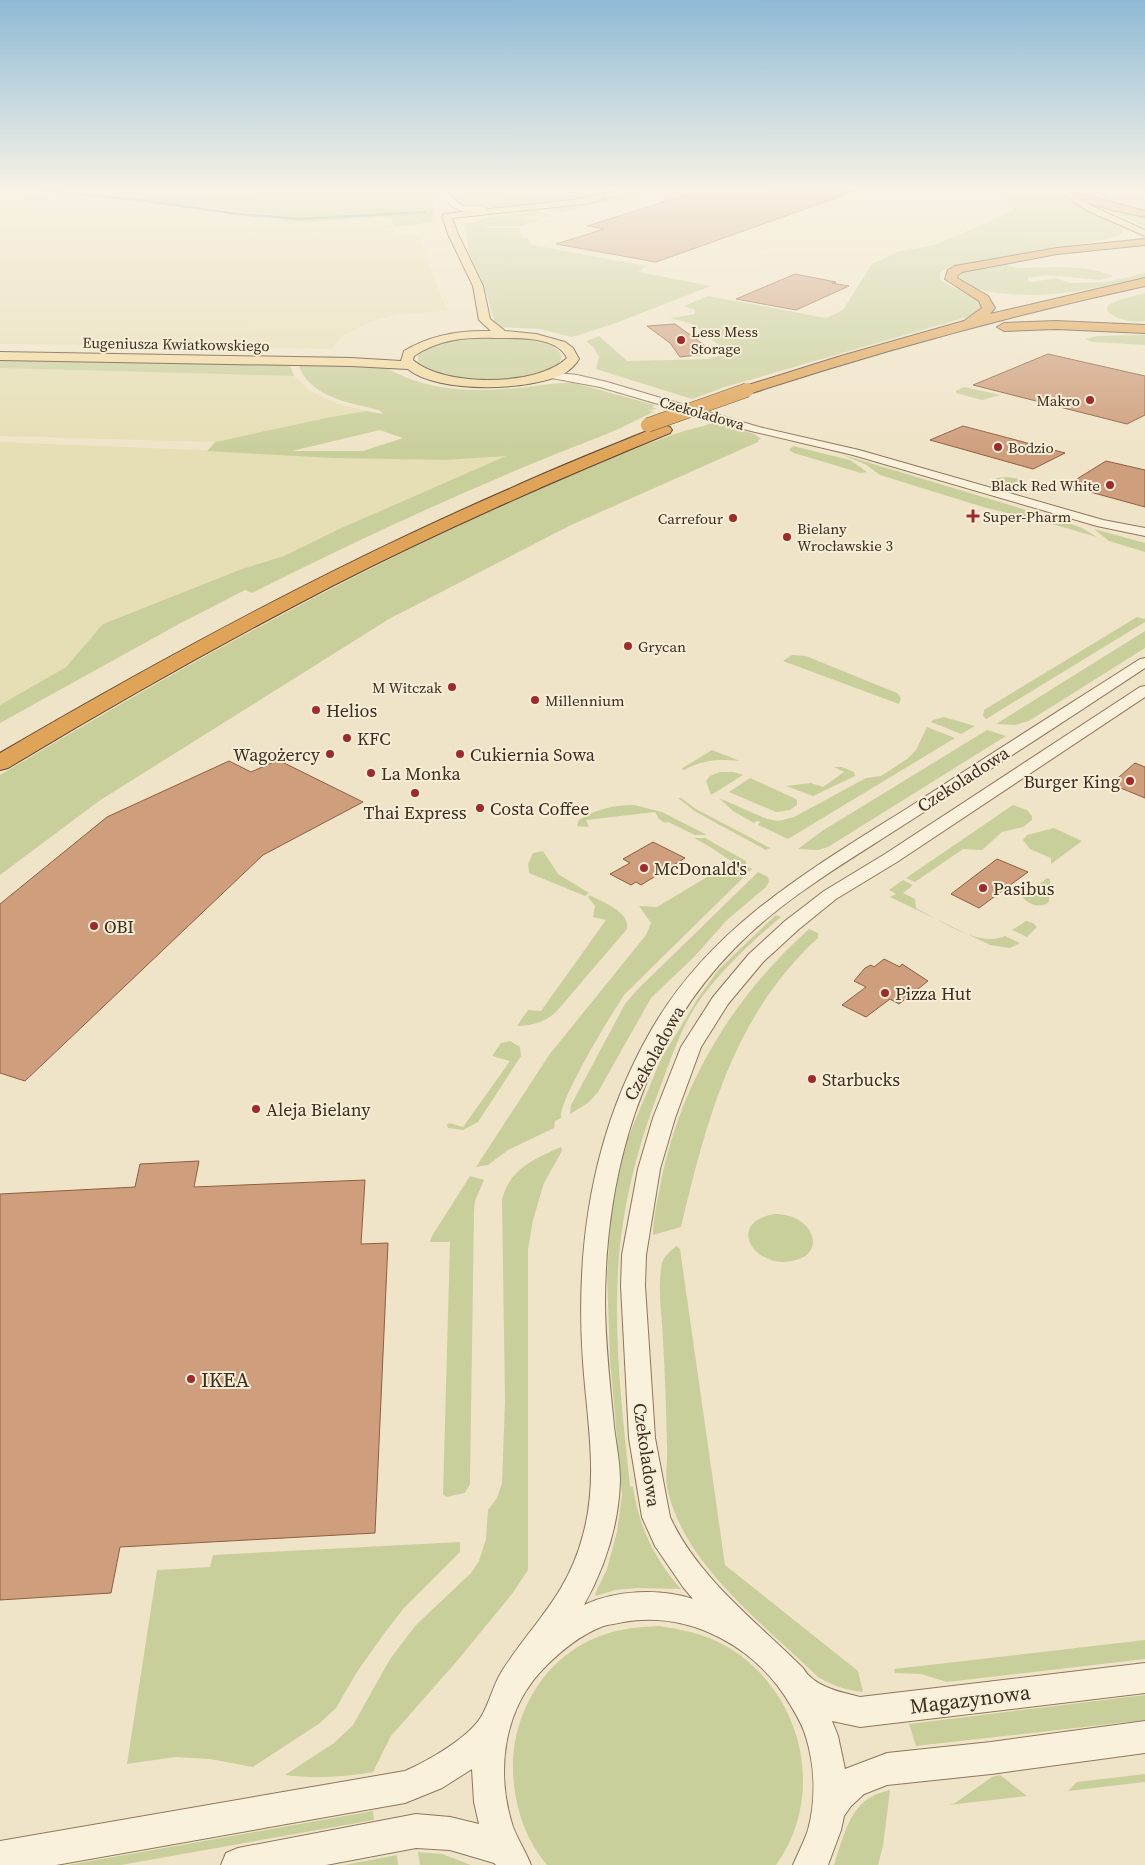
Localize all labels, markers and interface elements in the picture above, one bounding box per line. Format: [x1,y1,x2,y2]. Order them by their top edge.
place label: Less Mess Storage [691,321,758,359]
street label: Eugeniusza Kwiatkowskiego [82,332,270,356]
marker: Less Mess Storage [675,334,687,346]
place label: Makro [1036,390,1080,411]
street label: Czekoladowa [657,391,747,435]
marker: Makro [1084,394,1096,406]
place label: Bodzio [1008,437,1054,458]
marker: Bodzio [992,441,1004,453]
place label: Black Red White [991,475,1100,496]
marker: Black Red White [1104,479,1116,491]
place label: Super-Pharm [983,506,1072,527]
place label: Carrefour [658,508,724,529]
marker: Super-Pharm [967,510,979,522]
marker: Carrefour [727,512,739,524]
place label: Bielany Wrocławskie 3 [797,518,893,556]
marker: Bielany Wrocławskie 3 [781,531,793,543]
place label: Grycan [638,636,686,657]
marker: Grycan [622,640,634,652]
place label: M Witczak [372,677,443,698]
marker: M Witczak [446,681,458,693]
place label: Millennium [545,690,625,711]
marker: Millennium [529,694,541,706]
place label: Helios [326,698,377,723]
marker: Helios [310,704,322,716]
place label: KFC [357,726,391,751]
marker: KFC [341,732,353,744]
street label: Czekoladowa [912,740,1014,818]
place label: Wagożercy [233,742,321,767]
place label: Cukiernia Sowa [470,742,596,767]
marker: Wagożercy [324,748,336,760]
marker: Cukiernia Sowa [454,748,466,760]
place label: La Monka [381,761,462,786]
marker: La Monka [365,767,377,779]
place label: Burger King [1023,769,1120,794]
marker: Burger King [1124,775,1136,787]
marker: Thai Express [409,787,421,799]
place label: Costa Coffee [490,796,589,821]
place label: Thai Express [363,800,467,825]
marker: Costa Coffee [474,802,486,814]
place label: McDonald's [654,856,747,881]
marker: McDonald's [638,862,650,874]
place label: Pasibus [993,876,1055,901]
marker: Pasibus [977,882,989,894]
place label: OBI [104,914,134,939]
marker: OBI [88,920,100,932]
place label: Pizza Hut [895,981,971,1006]
marker: Pizza Hut [879,987,891,999]
street label: Czekoladowa [618,1000,691,1105]
place label: Starbucks [822,1067,900,1092]
marker: Starbucks [806,1073,818,1085]
place label: Aleja Bielany [266,1097,371,1122]
marker: Aleja Bielany [250,1103,262,1115]
place label: IKEA [201,1365,249,1394]
marker: IKEA [185,1373,197,1385]
street label: Czekoladowa [627,1401,667,1509]
street label: Magazynowa [908,1677,1032,1721]

